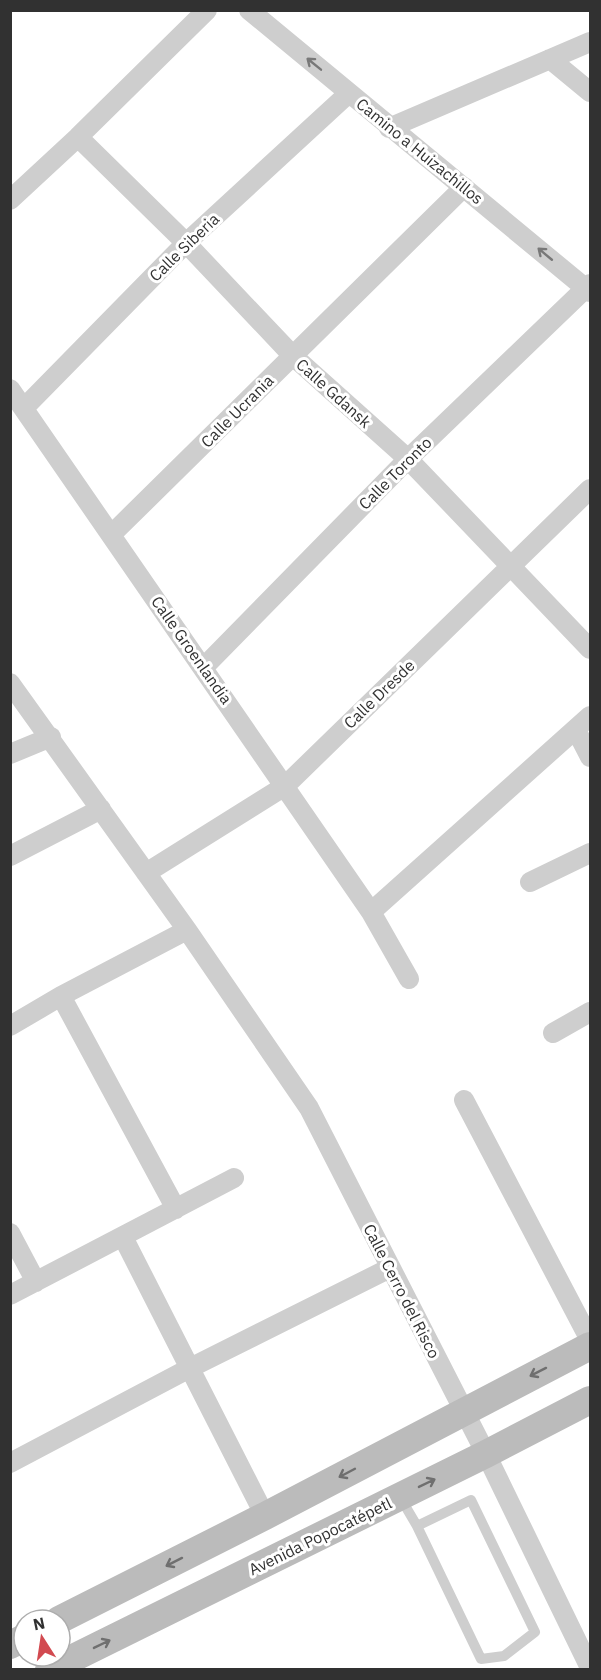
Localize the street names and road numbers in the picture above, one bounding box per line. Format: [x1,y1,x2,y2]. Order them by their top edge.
street label: Camino a Huizachillos [353,94,487,208]
street label: Calle Siberia [145,208,223,285]
street label: Calle Gdansk [292,354,376,432]
street label: Calle Ucrania [197,370,278,451]
street label: Calle Toronto [354,432,436,514]
street label: Calle Groenlandia [147,592,237,708]
street label: Calle Dresde [339,655,419,733]
street label: Calle Cerro del Risco [360,1221,445,1361]
street label: Avenida Popocatépetl [245,1493,395,1579]

